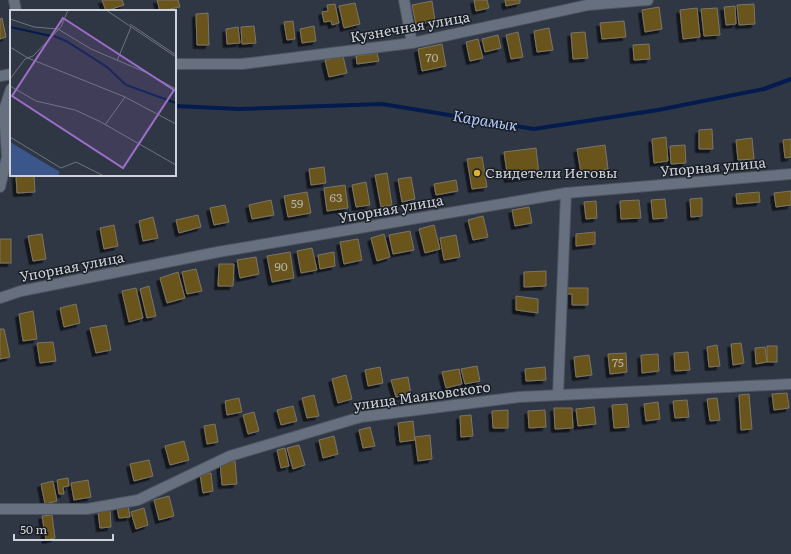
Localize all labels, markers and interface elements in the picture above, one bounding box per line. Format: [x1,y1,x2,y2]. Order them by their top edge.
street label: Кузнечная улица [348,6,472,46]
inset map [10,10,176,176]
house number: 70 [425,48,439,66]
water label: Карамык [451,103,519,136]
street label: Упорная улица [659,151,767,181]
place label: Свидетели Иеговы [485,162,618,182]
marker: Свидетели Иеговы [472,168,482,178]
house number: 63 [330,188,342,206]
street label: Упорная улица [337,189,445,227]
house number: 59 [291,194,303,212]
street label: Упорная улица [18,246,126,286]
house number: 90 [274,257,288,275]
house number: 75 [612,353,624,371]
street label: улица Маяковского [352,375,492,415]
scale bar [14,516,113,542]
text: 50 m [20,520,47,538]

